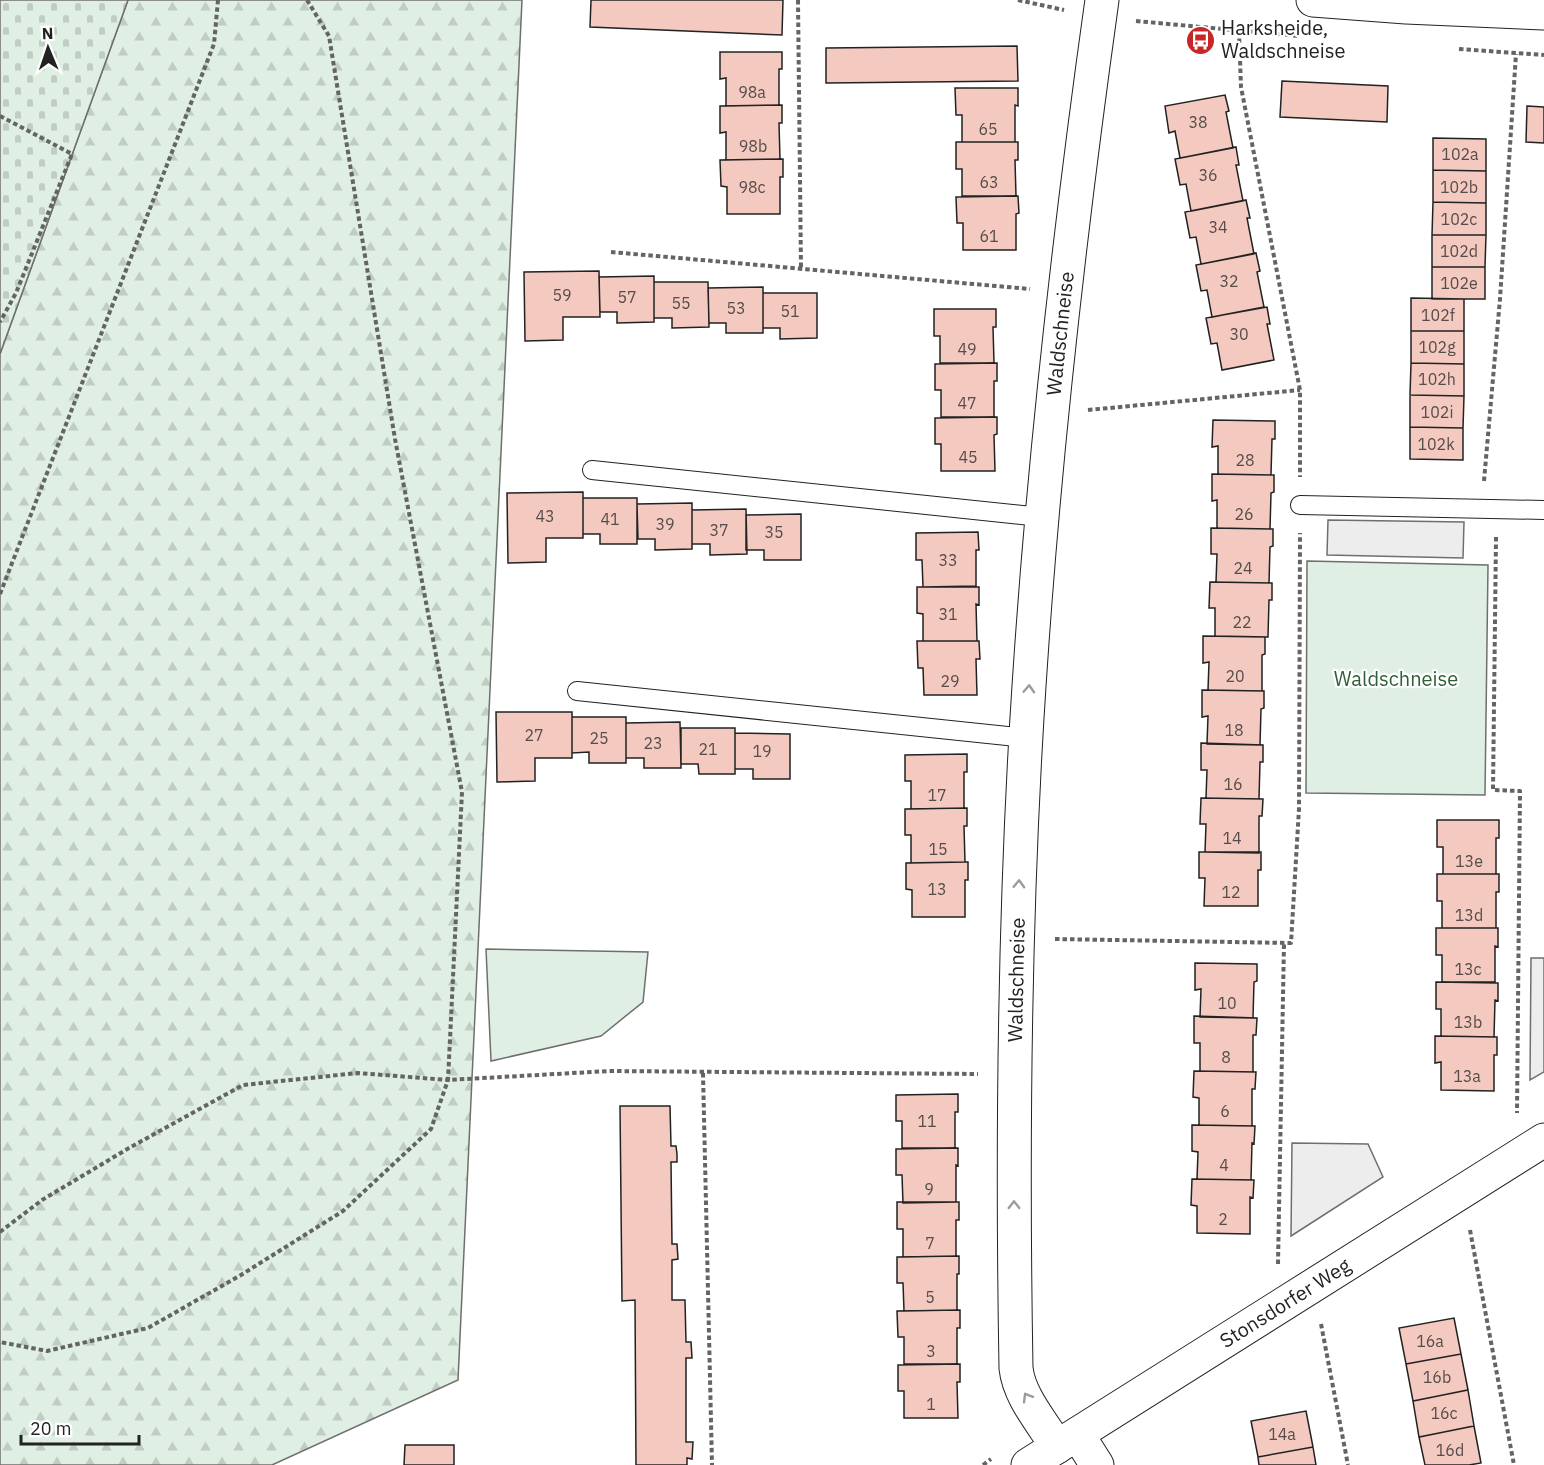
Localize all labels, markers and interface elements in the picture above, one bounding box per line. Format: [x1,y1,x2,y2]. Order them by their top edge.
place label: Harksheide, Waldschneise [1221,14,1346,64]
north arrow [18,18,78,78]
text: N [41,23,54,43]
bus stop icon: Harksheide, Waldschneise [1184,24,1216,56]
house number: 98a [738,82,766,102]
house number: 38 [1188,112,1208,132]
house number: 65 [978,119,998,139]
house number: 98b [739,136,767,156]
house number: 102a [1441,144,1479,164]
house number: 36 [1198,165,1218,185]
house number: 63 [979,172,999,192]
house number: 98c [738,177,766,197]
house number: 102b [1440,177,1478,197]
house number: 102c [1441,209,1477,229]
house number: 34 [1208,217,1228,237]
house number: 61 [979,226,999,246]
house number: 102d [1440,241,1478,261]
street label: Waldschneise [1040,270,1080,397]
house number: 32 [1219,271,1239,291]
house number: 102e [1440,273,1478,293]
house number: 59 [552,285,572,305]
house number: 57 [617,287,637,307]
house number: 55 [671,293,691,313]
house number: 53 [726,298,746,318]
house number: 51 [780,301,800,321]
house number: 102f [1421,305,1455,325]
house number: 30 [1229,324,1249,344]
house number: 102g [1418,337,1456,357]
house number: 49 [957,339,977,359]
house number: 102h [1418,369,1456,389]
house number: 47 [957,393,977,413]
house number: 102i [1421,402,1453,422]
house number: 102k [1417,434,1455,454]
house number: 45 [958,447,978,467]
house number: 28 [1235,450,1255,470]
house number: 26 [1234,504,1254,524]
house number: 43 [535,506,555,526]
house number: 41 [600,509,620,529]
house number: 39 [655,514,675,534]
house number: 37 [709,520,729,540]
house number: 35 [764,522,784,542]
house number: 33 [938,550,958,570]
house number: 24 [1233,558,1253,578]
house number: 31 [938,604,958,624]
house number: 22 [1232,612,1252,632]
park label: Waldschneise [1334,665,1458,692]
house number: 20 [1225,666,1245,686]
house number: 29 [940,671,960,691]
one-way arrow [1022,684,1035,693]
house number: 18 [1224,720,1244,740]
house number: 27 [524,725,544,745]
house number: 25 [589,728,609,748]
house number: 23 [643,733,663,753]
house number: 21 [698,739,718,759]
house number: 19 [752,741,772,761]
house number: 16 [1223,774,1243,794]
house number: 17 [927,785,947,805]
house number: 14 [1222,828,1242,848]
house number: 15 [928,839,948,859]
house number: 13e [1455,851,1483,871]
house number: 13 [927,879,947,899]
one-way arrow [1013,879,1026,888]
house number: 12 [1221,882,1241,902]
house number: 13d [1455,905,1483,925]
street label: Waldschneise [1001,917,1031,1042]
house number: 13c [1454,959,1482,979]
house number: 10 [1217,993,1237,1013]
house number: 13b [1454,1012,1482,1032]
house number: 8 [1221,1047,1231,1067]
house number: 13a [1453,1066,1481,1086]
house number: 6 [1220,1101,1230,1121]
house number: 11 [917,1111,937,1131]
house number: 4 [1219,1155,1229,1175]
house number: 9 [924,1179,934,1199]
one-way arrow [1008,1200,1020,1209]
house number: 2 [1218,1209,1228,1229]
house number: 7 [925,1233,935,1253]
street label: Stonsdorfer Weg [1214,1251,1356,1354]
house number: 5 [925,1287,935,1307]
house number: 16a [1416,1331,1444,1351]
house number: 3 [926,1341,936,1361]
house number: 16b [1423,1367,1451,1387]
one-way arrow [1022,1393,1034,1403]
house number: 1 [926,1394,936,1414]
house number: 16c [1430,1403,1458,1423]
scale bar [21,1408,140,1446]
text: 20 m [30,1417,72,1440]
house number: 14a [1268,1424,1296,1444]
house number: 16d [1436,1440,1464,1460]

